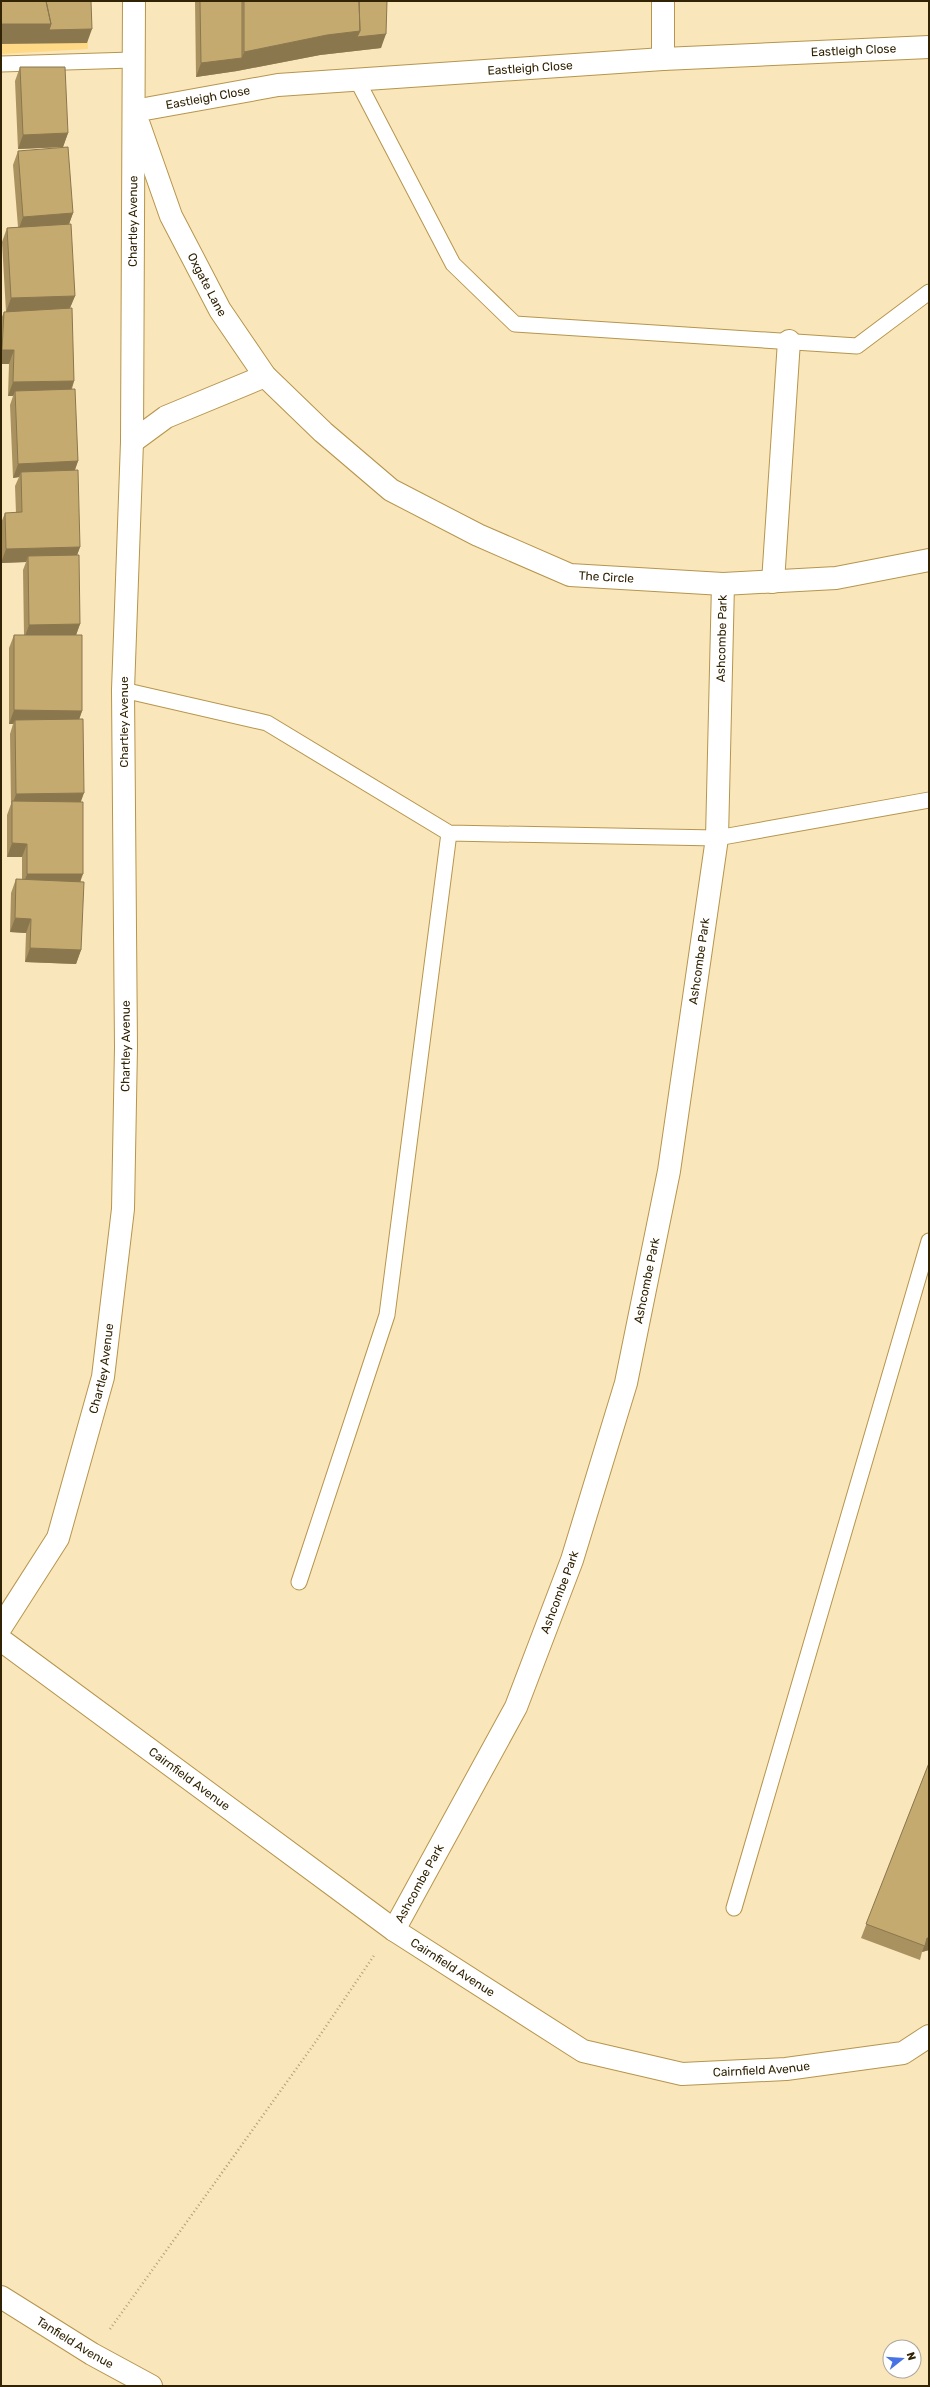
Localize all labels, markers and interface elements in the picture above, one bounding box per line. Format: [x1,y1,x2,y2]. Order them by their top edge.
street label: Eastleigh Close [811,41,897,59]
street label: Eastleigh Close [487,58,573,78]
street label: Eastleigh Close [165,83,251,112]
street label: Chartley Avenue [126,175,140,267]
street label: Oxgate Lane [184,251,230,320]
street label: The Circle [578,569,635,586]
street label: Ashcombe Park [714,594,730,682]
street label: Chartley Avenue [117,676,131,768]
street label: Ashcombe Park [686,916,713,1005]
street label: Chartley Avenue [118,1000,133,1092]
street label: Ashcombe Park [631,1236,662,1325]
street label: Chartley Avenue [86,1322,116,1415]
street label: Ashcombe Park [538,1548,582,1636]
street label: Cairnfield Avenue [146,1744,233,1814]
street label: Ashcombe Park [392,1841,447,1925]
street label: Cairnfield Avenue [408,1935,498,2000]
street label: Cairnfield Avenue [712,2059,811,2080]
street label: Tanfield Avenue [34,2314,116,2371]
north arrow [882,2339,922,2379]
text: N [904,2351,918,2362]

